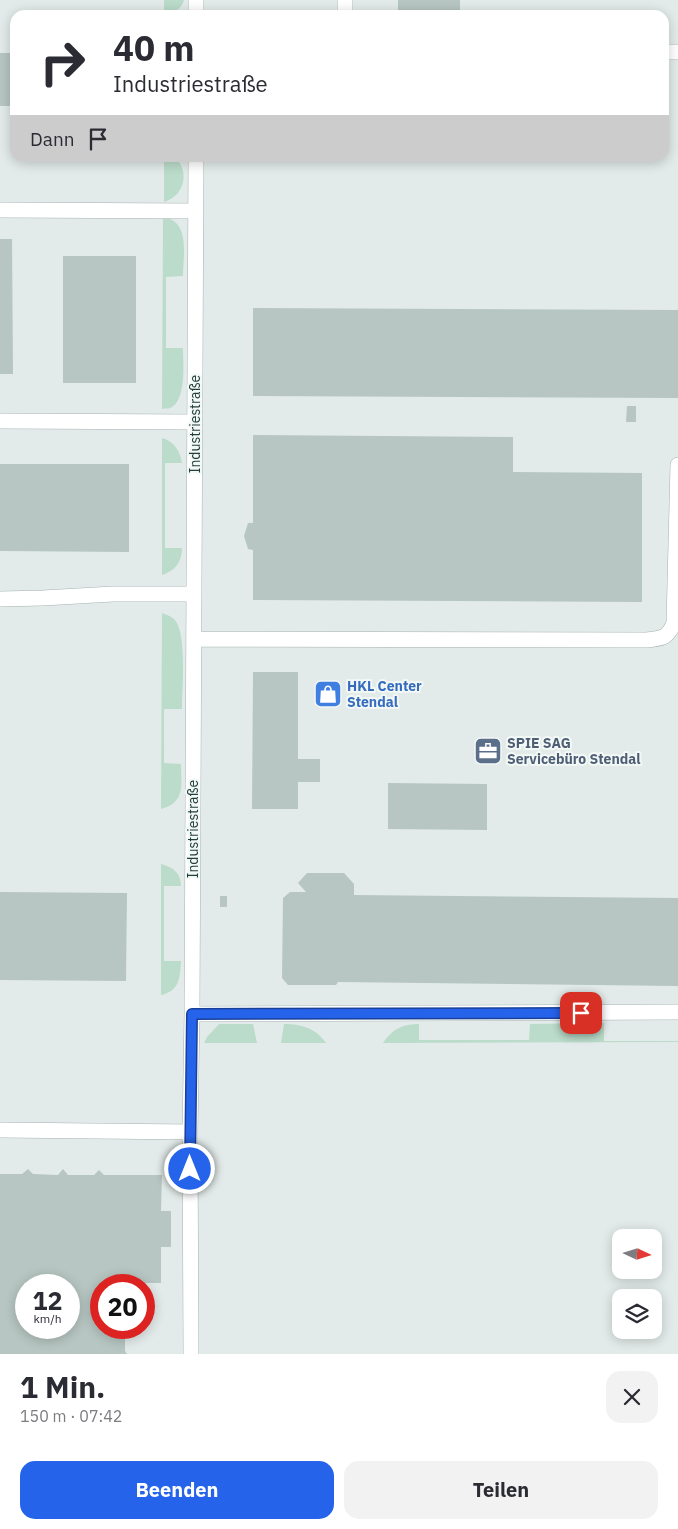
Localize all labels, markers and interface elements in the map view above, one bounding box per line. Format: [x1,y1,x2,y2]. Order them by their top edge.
text: 40 m [113,25,195,71]
icon: right [30,30,95,95]
text: Industriestraße [113,69,268,98]
icon: arrive [84,125,112,153]
text: Dann [30,127,74,151]
street label: Industriestraße [186,374,204,473]
place label: HKL Center Stendal [347,677,422,711]
shop icon: HKL Center Stendal [313,679,343,709]
place label: SPIE SAG Servicebüro Stendal [507,734,640,768]
office icon: SPIE SAG Servicebüro Stendal [473,736,503,766]
street label: Industriestraße [184,779,202,878]
pin [560,992,602,1034]
icon: arrive [567,999,595,1027]
position arrow [163,1142,215,1194]
north arrow [612,1229,662,1279]
map controls [612,1229,662,1339]
speed limit sign: 20 [90,1274,155,1339]
text: 12 [32,1284,63,1317]
button: layers [612,1289,662,1339]
text: km/h [33,1311,62,1326]
text: 1 Min. [20,1367,105,1406]
button: close [606,1371,658,1423]
text: 150 m · 07:42 [20,1406,122,1426]
button: Beenden [20,1461,334,1519]
button: Teilen [344,1461,658,1519]

